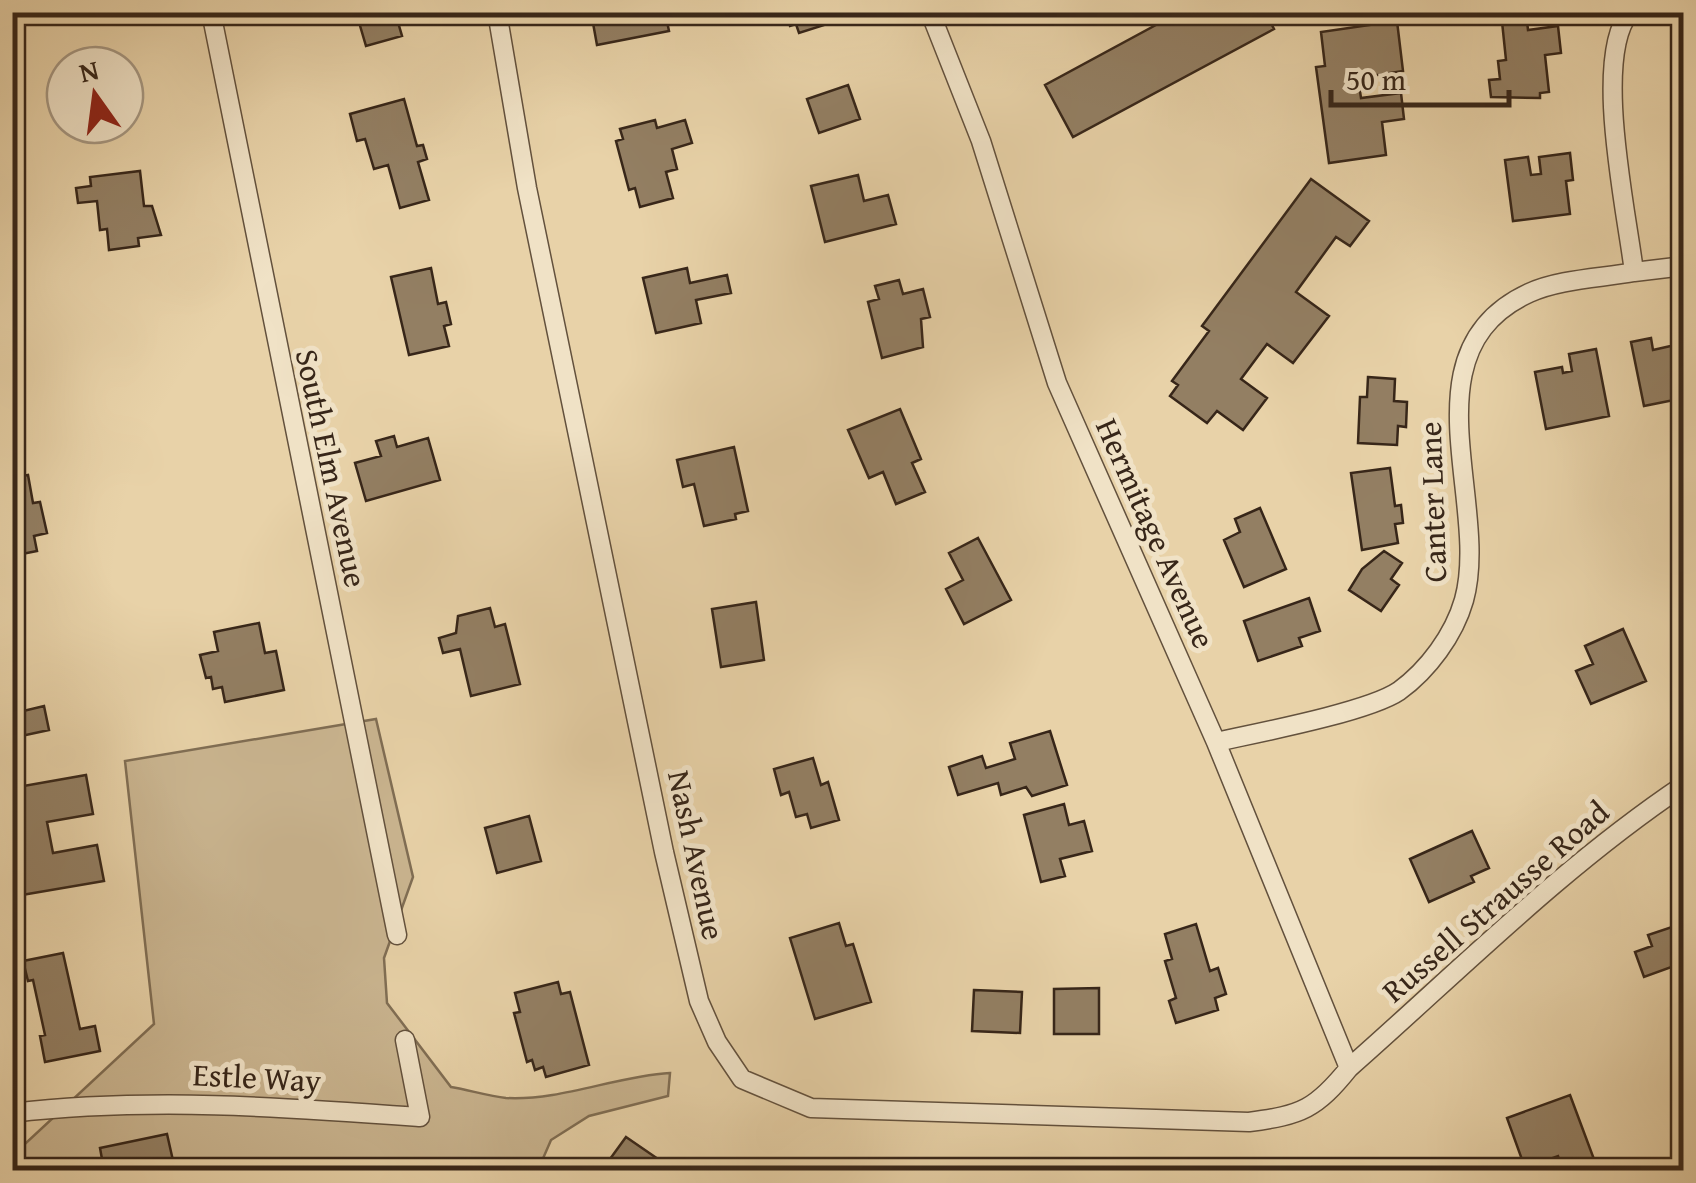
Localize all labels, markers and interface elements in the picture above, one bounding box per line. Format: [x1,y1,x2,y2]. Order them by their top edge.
north arrow [45,45,145,145]
scale bar [1331,45,1508,107]
text: N [75,48,103,92]
text: 50 m [1346,57,1406,101]
street label: South Elm Avenue [284,345,380,591]
street label: Hermitage Avenue [1084,410,1228,656]
street label: Canter Lane [1406,421,1458,583]
street label: Nash Avenue [656,766,738,944]
street label: Russell Strausse Road [1371,789,1619,1013]
street label: Estle Way [192,1050,322,1104]

